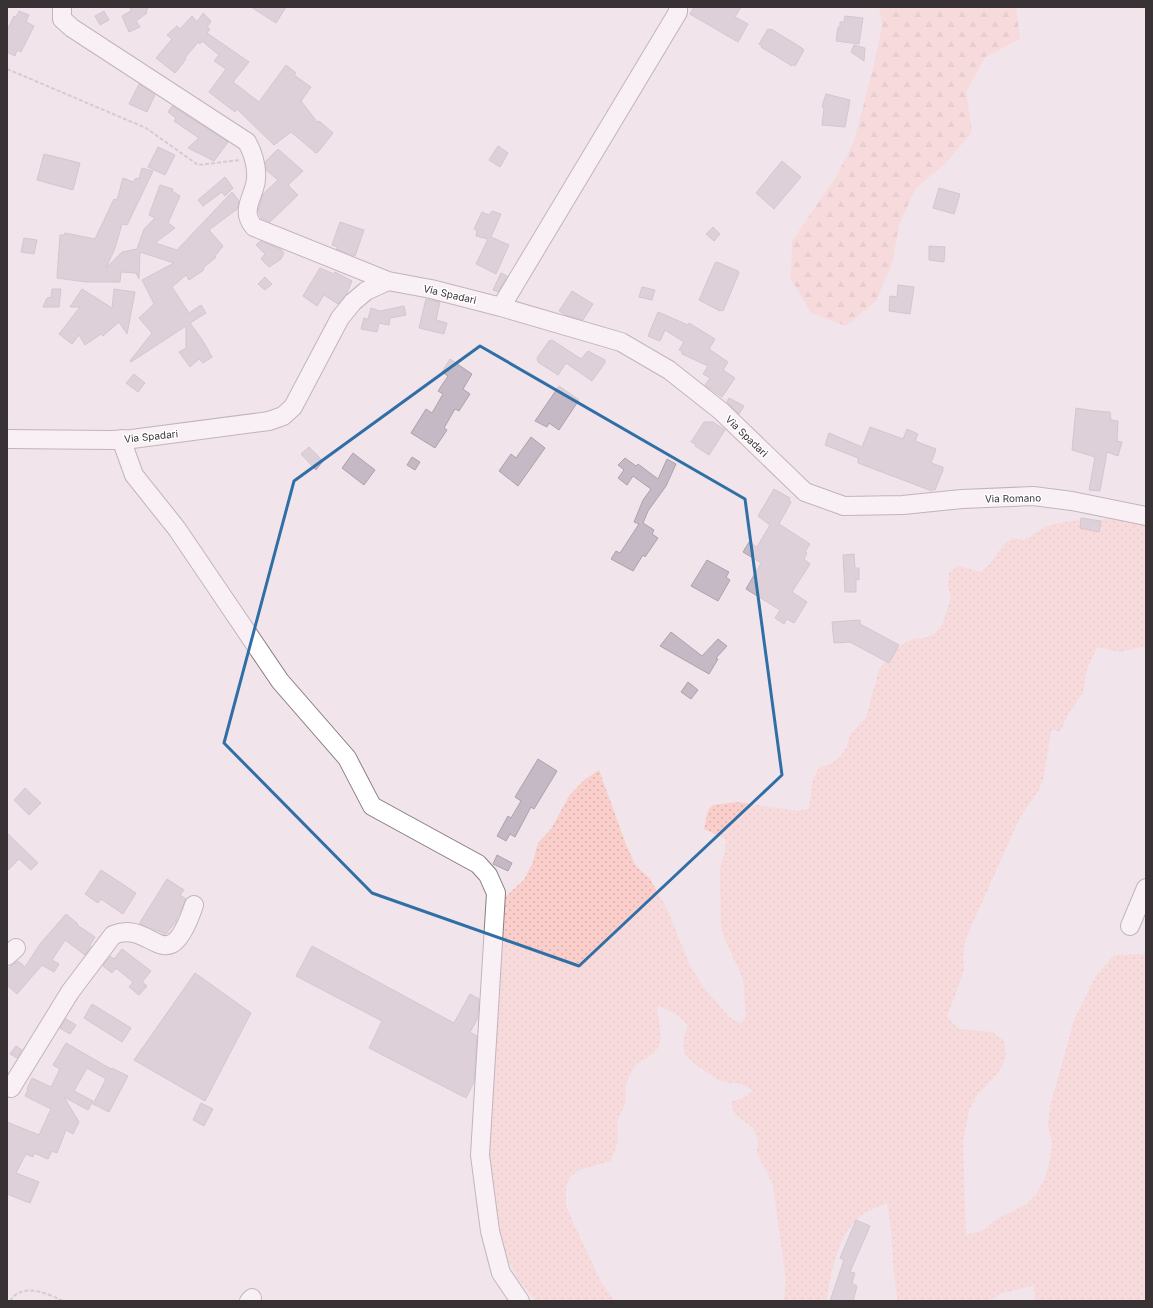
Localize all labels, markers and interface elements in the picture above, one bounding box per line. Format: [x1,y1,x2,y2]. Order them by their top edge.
street label: Via Spadari [422,282,478,306]
street label: Via Spadari [723,413,771,459]
street label: Via Spadari [123,427,179,445]
street label: Via Romano [985,492,1041,504]

